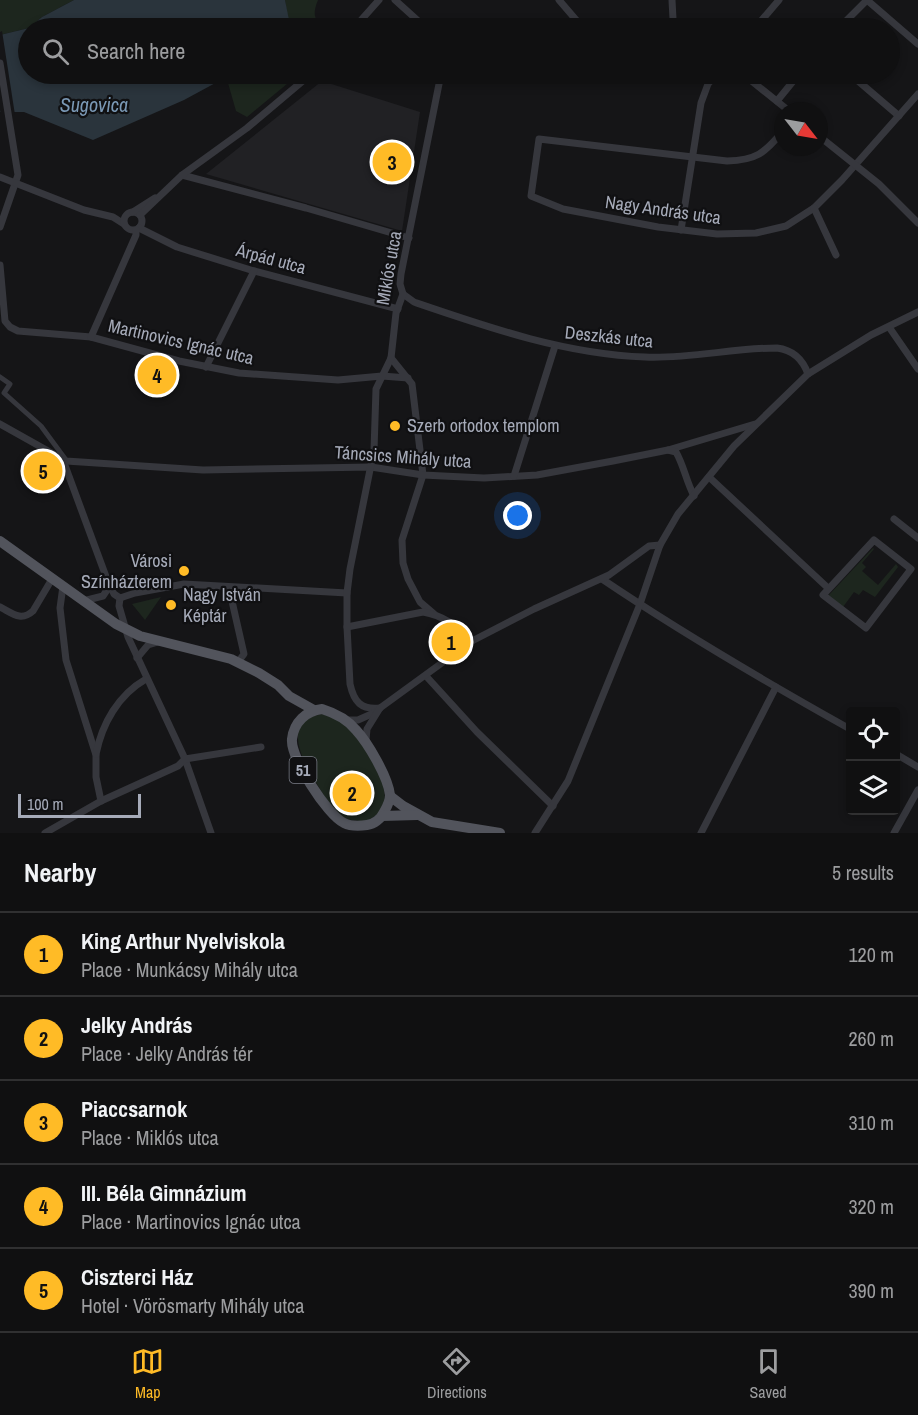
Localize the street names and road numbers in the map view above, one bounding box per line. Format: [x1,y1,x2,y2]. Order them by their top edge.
street label: Nagy András utca [604,189,723,230]
street label: Miklós utca [370,229,407,307]
street label: Árpád utca [232,237,309,280]
street label: Martinovics Ignác utca [106,313,256,370]
street label: Deszkás utca [564,319,654,354]
street label: Táncsics Mihály utca [334,439,472,474]
road number: 51 [290,757,316,783]

